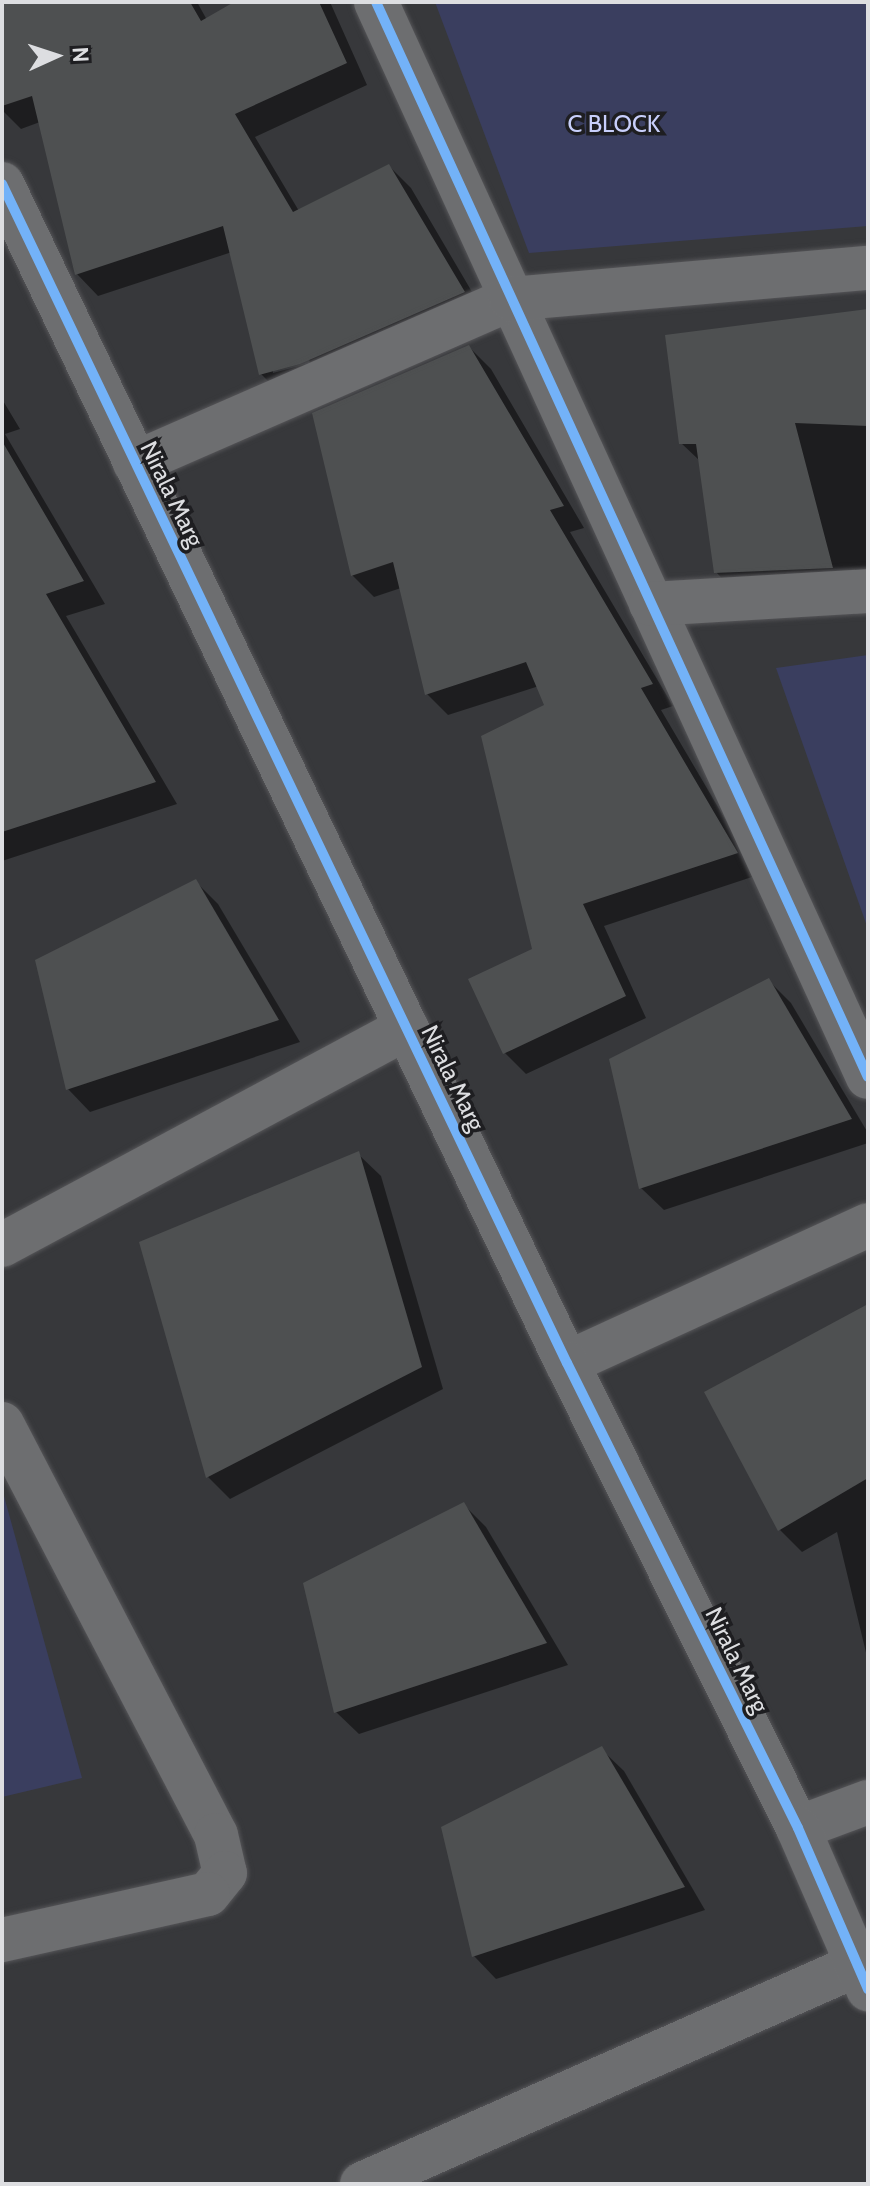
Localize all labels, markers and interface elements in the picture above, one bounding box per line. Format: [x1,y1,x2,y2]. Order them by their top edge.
north arrow [16,16,96,96]
text: N [67,46,94,63]
park label: C BLOCK [568,110,660,138]
street label: Nirala Marg [134,437,210,551]
street label: Nirala Marg [415,1021,491,1135]
street label: Nirala Marg [699,1603,775,1717]

